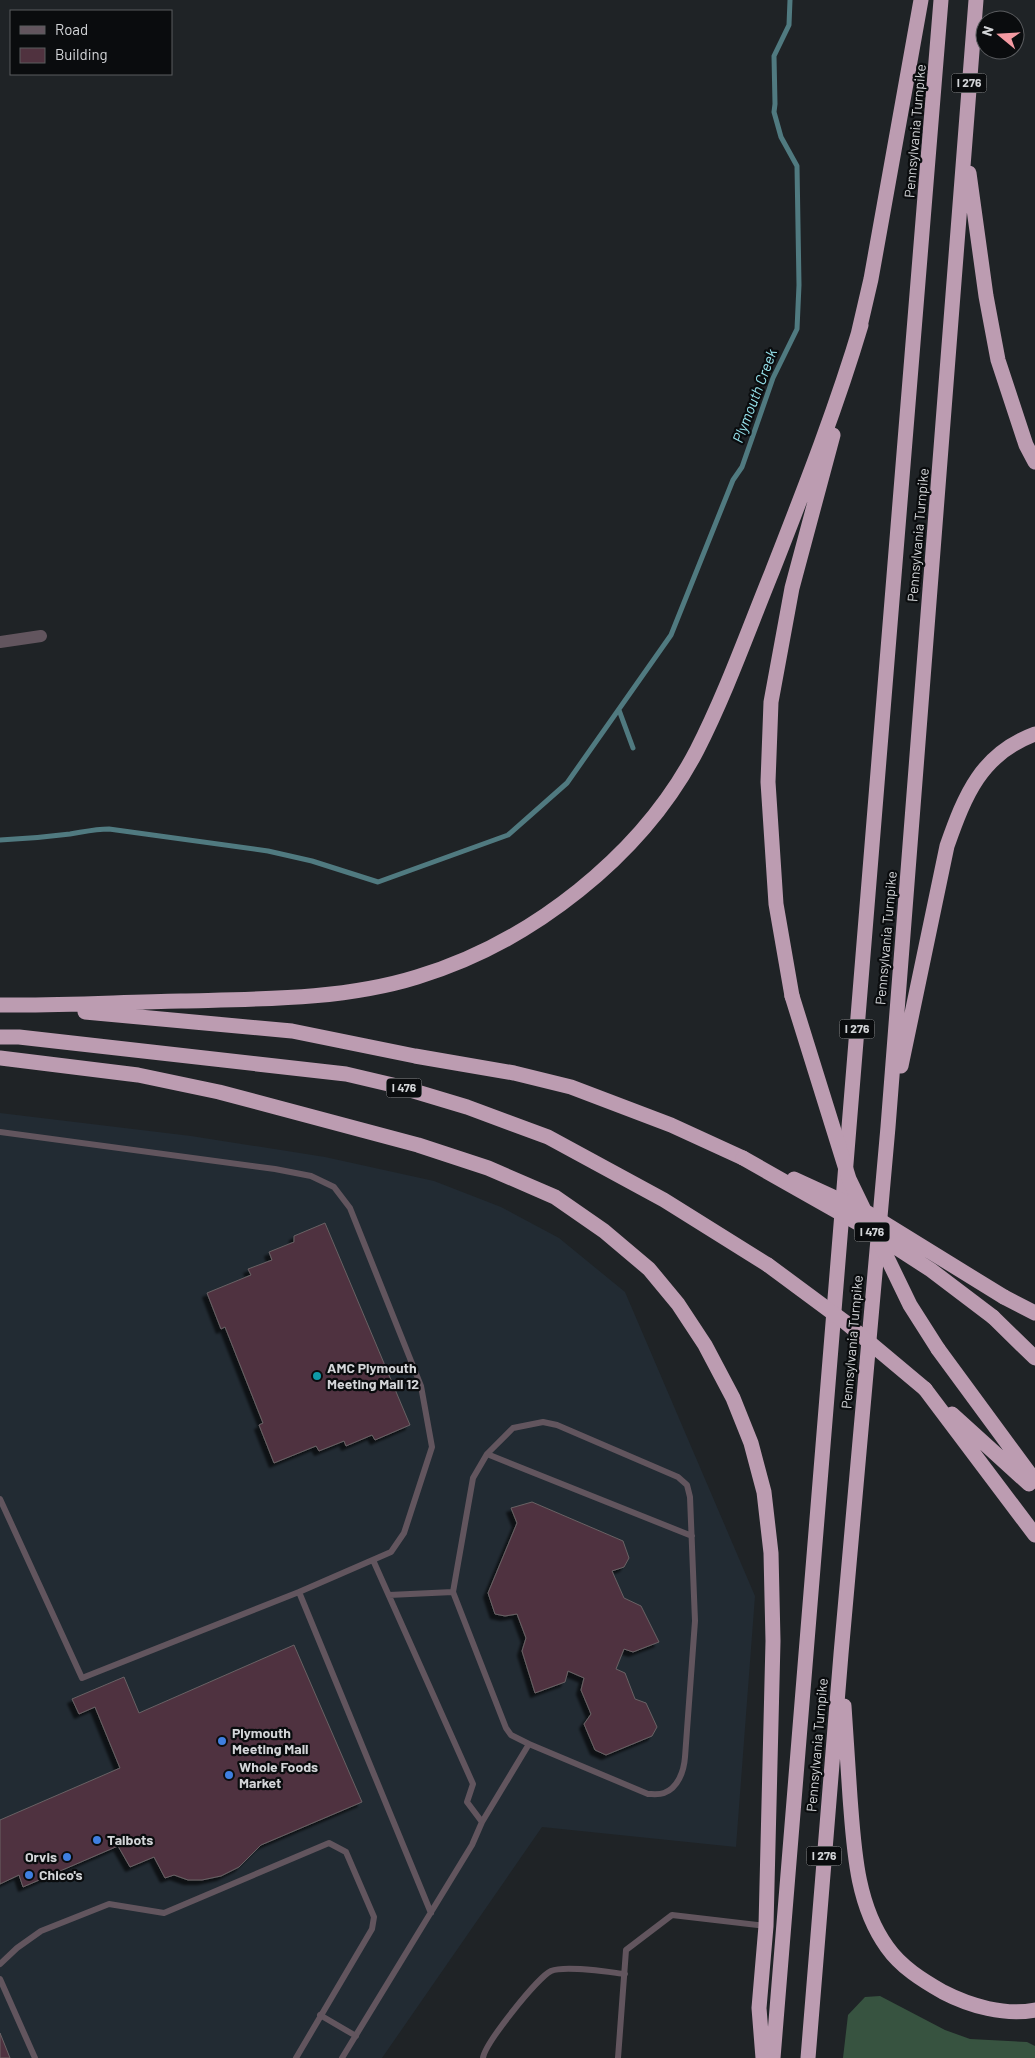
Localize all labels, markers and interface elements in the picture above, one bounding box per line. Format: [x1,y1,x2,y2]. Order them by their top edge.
legend [10,10,172,75]
north arrow [975,10,1025,60]
text: Road [55,20,88,38]
text: N [978,24,997,38]
text: Building [55,45,108,63]
street label: Pennsylvania Turnpike [900,63,929,199]
road number: I 276 [952,74,986,92]
water label: Plymouth Creek [728,345,781,445]
street label: Pennsylvania Turnpike [903,467,932,603]
street label: Pennsylvania Turnpike [871,870,900,1006]
road number: I 276 [840,1020,874,1038]
road number: I 476 [386,1078,422,1098]
road number: I 476 [854,1222,890,1242]
street label: Pennsylvania Turnpike [837,1274,866,1410]
place label: AMC Plymouth Meeting Mall 12 [327,1359,419,1392]
marker: AMC Plymouth Meeting Mall 12 [311,1370,323,1382]
street label: Pennsylvania Turnpike [802,1677,831,1813]
place label: Plymouth Meeting Mall [232,1724,309,1757]
marker: Plymouth Meeting Mall [216,1735,228,1747]
place label: Whole Foods Market [239,1758,318,1791]
marker: Whole Foods Market [223,1769,235,1781]
place label: Talbots [107,1831,153,1848]
marker: Talbots [91,1834,103,1846]
road number: I 276 [806,1846,842,1865]
place label: Orvis [25,1848,57,1865]
marker: Orvis [61,1851,73,1863]
place label: Chico's [39,1866,83,1883]
marker: Chico's [23,1869,35,1881]

